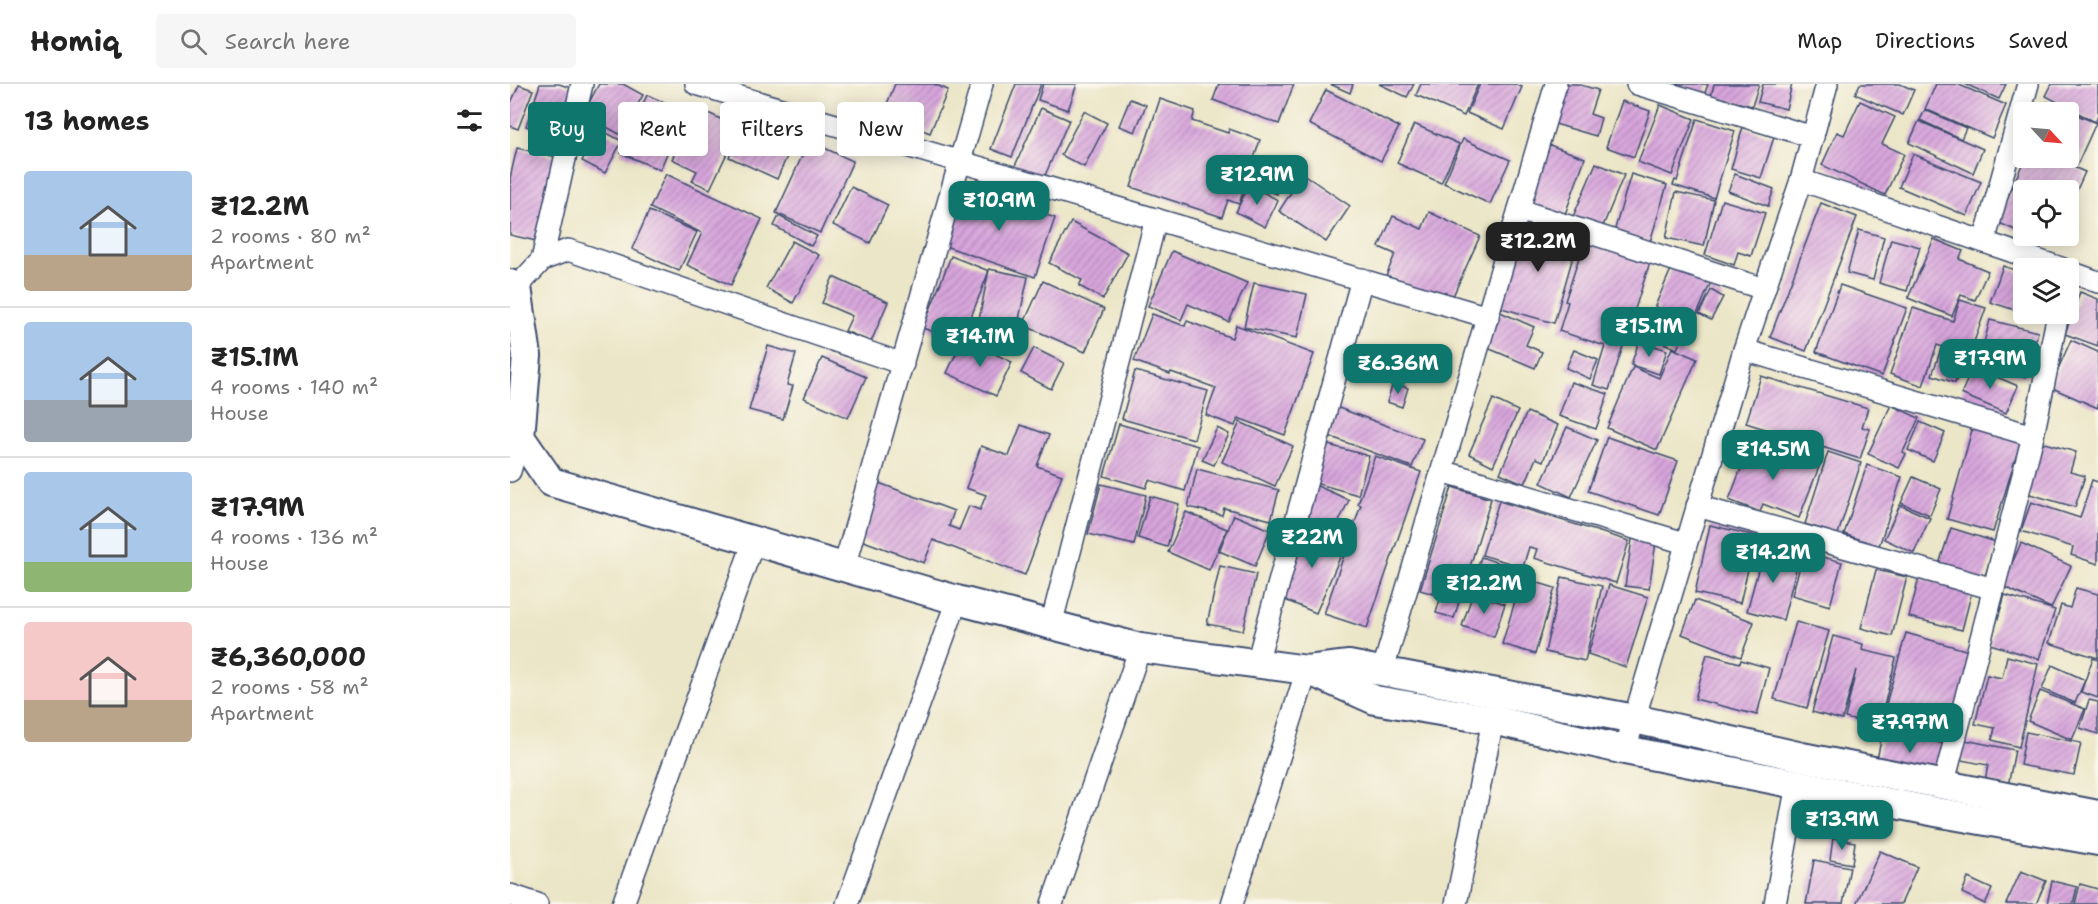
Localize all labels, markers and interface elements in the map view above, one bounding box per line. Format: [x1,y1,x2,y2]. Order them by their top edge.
search box [156,14,576,68]
text: Homiq [30,22,120,60]
icon: search [177,25,210,58]
text: Search here [225,27,351,56]
text: Map [1797,27,1842,55]
text: Directions [1875,27,1975,55]
text: Saved [2008,27,2068,55]
chip: Buy [528,102,606,156]
chip: Rent [618,102,708,156]
chip: Filters [720,102,825,156]
chip: New [837,102,924,156]
north arrow [2013,102,2079,168]
map controls [2013,102,2079,324]
text: 13 homes [24,103,150,138]
icon: filters [453,104,486,137]
pin: ₹12.9M [1208,155,1306,206]
text: ₹12.9M [1220,161,1294,187]
button: locate [2013,180,2079,246]
pin: ₹10.9M [950,181,1048,232]
text: ₹10.9M [962,187,1036,213]
text: ₹12.2M [210,188,309,223]
icon: home [72,195,144,267]
pin: ₹12.2M [1489,222,1587,273]
text: 2 rooms · 80 m² [210,223,371,249]
text: ₹12.2M [1500,228,1576,254]
text: Apartment [210,249,314,275]
button: layers [2013,258,2079,324]
pin: ₹15.1M [1600,307,1698,358]
text: ₹15.1M [1615,313,1683,339]
pin: ₹14.1M [931,317,1029,368]
text: ₹14.1M [945,323,1015,349]
text: ₹15.1M [210,339,299,374]
pin: ₹17.9M [1941,339,2039,390]
pin: ₹6.36M [1349,344,1447,395]
text: ₹17.9M [1954,345,2026,371]
icon: home [72,346,144,418]
text: ₹6.36M [1357,350,1439,376]
text: 4 rooms · 140 m² [210,374,378,400]
text: House [210,400,269,426]
pin: ₹14.5M [1724,430,1822,481]
text: ₹14.5M [1736,436,1810,462]
text: ₹17.9M [210,489,305,524]
icon: home [72,496,144,568]
pin: ₹22M [1276,518,1348,569]
text: 4 rooms · 136 m² [210,524,378,550]
text: ₹22M [1281,524,1343,550]
pin: ₹14.2M [1724,533,1822,584]
text: ₹14.2M [1735,539,1811,565]
text: House [210,550,269,576]
pin: ₹12.2M [1435,564,1533,615]
text: ₹12.2M [1446,570,1522,596]
text: ₹6,360,000 [210,639,366,674]
icon: home [72,646,144,718]
text: 2 rooms · 58 m² [210,674,369,700]
text: Apartment [210,700,314,726]
pin: ₹7.97M [1861,703,1959,754]
text: ₹7.97M [1871,709,1949,735]
pin: ₹13.9M [1793,800,1891,851]
text: ₹13.9M [1805,806,1879,832]

